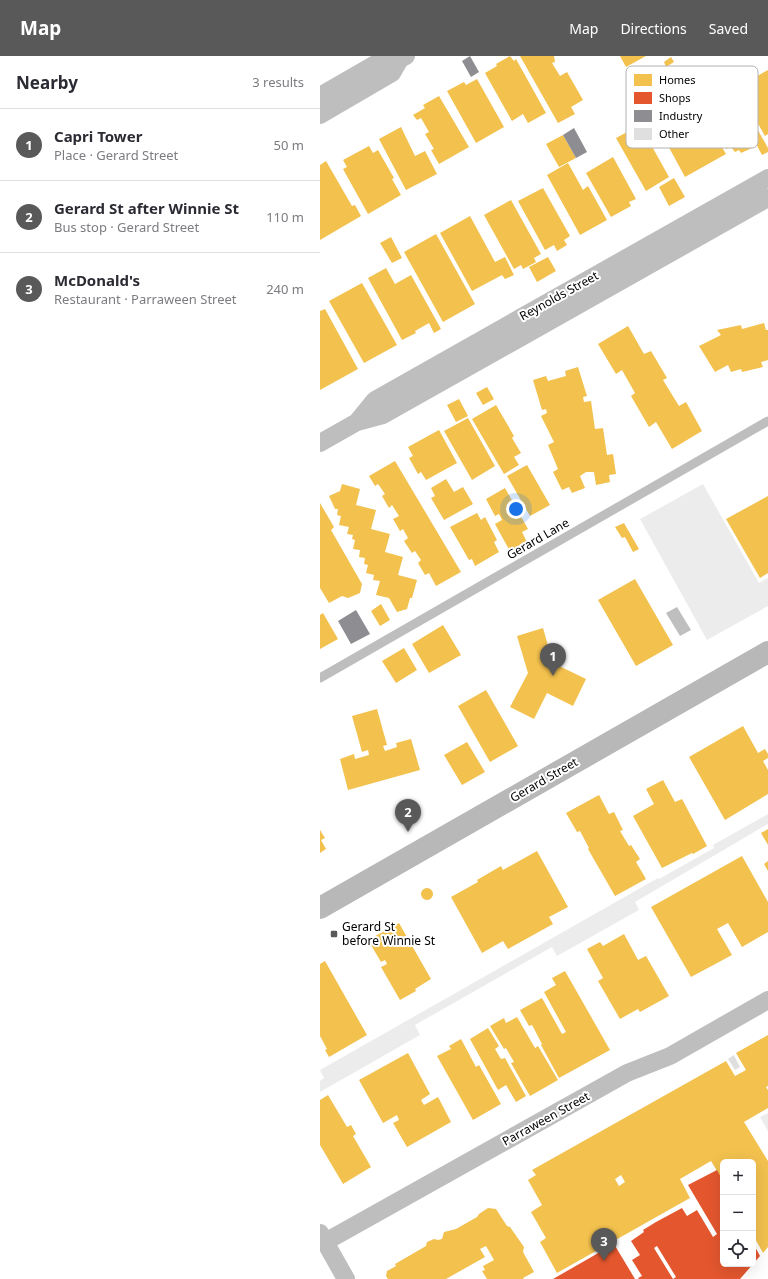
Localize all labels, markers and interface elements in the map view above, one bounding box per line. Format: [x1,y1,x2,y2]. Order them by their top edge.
text: Map [20,15,61,41]
text: Map [569,19,598,38]
text: Directions [620,19,687,38]
text: Saved [709,19,748,38]
legend [626,66,758,148]
text: Nearby [16,71,78,94]
text: Homes [659,72,696,87]
text: 3 results [252,73,304,91]
text: Shops [659,90,691,105]
text: Industry [659,108,703,123]
text: Capri Tower [54,126,142,146]
text: Other [659,126,690,141]
text: 1 [25,136,33,154]
text: 50 m [274,136,304,154]
text: Place · Gerard Street [54,146,178,164]
text: Gerard St after Winnie St [54,198,239,218]
text: 2 [25,208,33,226]
text: 110 m [266,208,304,226]
text: Bus stop · Gerard Street [54,218,199,236]
street label: Reynolds Street [516,267,602,324]
text: McDonald's [54,270,140,290]
text: 3 [25,280,33,298]
text: 240 m [266,280,304,298]
text: Restaurant · Parraween Street [54,290,237,308]
your location [506,499,526,519]
street label: Gerard Lane [503,514,572,563]
pin: 1 [540,643,566,676]
street label: Gerard Street [507,753,581,806]
pin: 2 [395,799,421,832]
place label: Gerard St before Winnie St [342,918,436,949]
marker: Gerard St before Winnie St [329,929,339,939]
street label: Parraween Street [499,1087,593,1150]
map controls [720,1159,756,1267]
button: + [720,1159,756,1195]
button: − [720,1195,756,1231]
pin: 3 [591,1228,617,1261]
button: locate [720,1231,756,1267]

